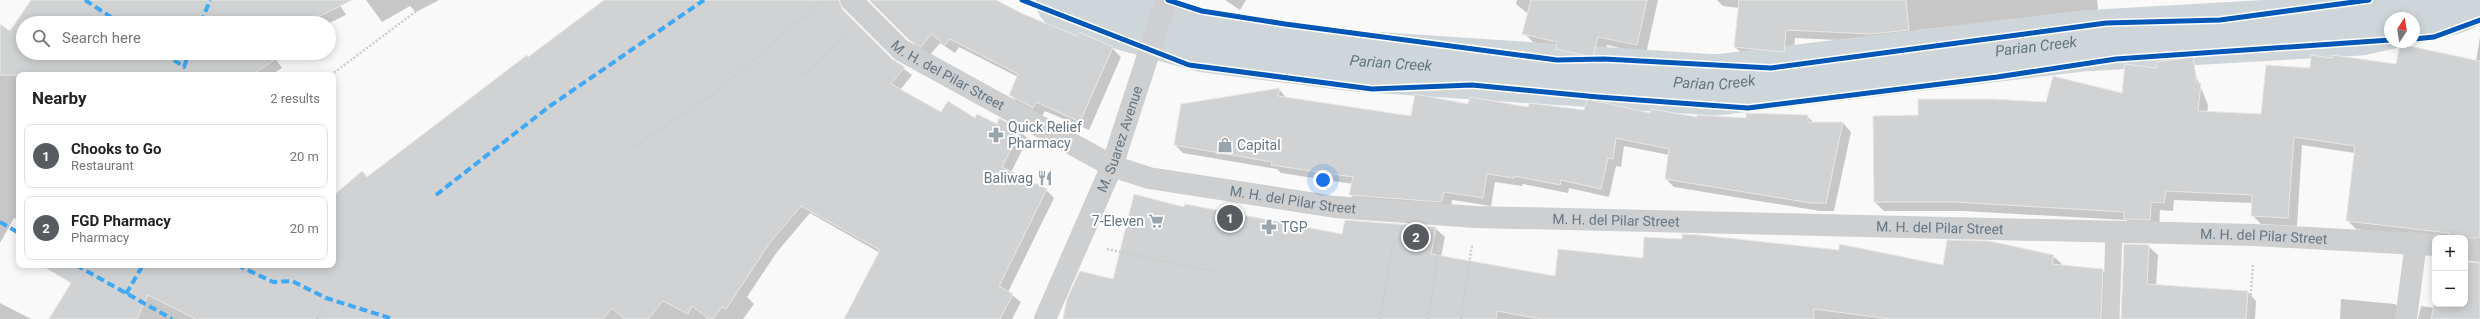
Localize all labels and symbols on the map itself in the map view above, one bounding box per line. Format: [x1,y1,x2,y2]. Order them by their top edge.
north arrow [2384,12,2420,48]
water label: Parian Creek [1994,33,2079,60]
street label: M. H. del Pilar Street [888,37,1008,114]
water label: Parian Creek [1349,51,1433,75]
water label: Parian Creek [1673,71,1757,94]
street label: M. Suarez Avenue [1094,84,1145,195]
place label: Quick Relief Pharmacy [1008,119,1082,151]
pharmacy icon: Quick Relief Pharmacy [987,126,1005,144]
shop icon: Capital [1216,136,1234,154]
place label: Capital [1237,137,1281,153]
restaurant icon: Baliwag [1036,169,1054,187]
place label: Baliwag [984,170,1033,186]
your location [1313,170,1333,190]
street label: M. H. del Pilar Street [1229,183,1357,216]
pin: 1 [1217,203,1243,233]
street label: M. H. del Pilar Street [1552,211,1680,230]
supermarket icon: 7-Eleven [1147,212,1165,230]
place label: 7-Eleven [1092,213,1144,229]
pharmacy icon: TGP [1260,218,1278,236]
street label: M. H. del Pilar Street [1876,218,2004,237]
place label: TGP [1281,219,1308,235]
pin: 2 [1403,222,1429,252]
street label: M. H. del Pilar Street [2200,226,2328,247]

